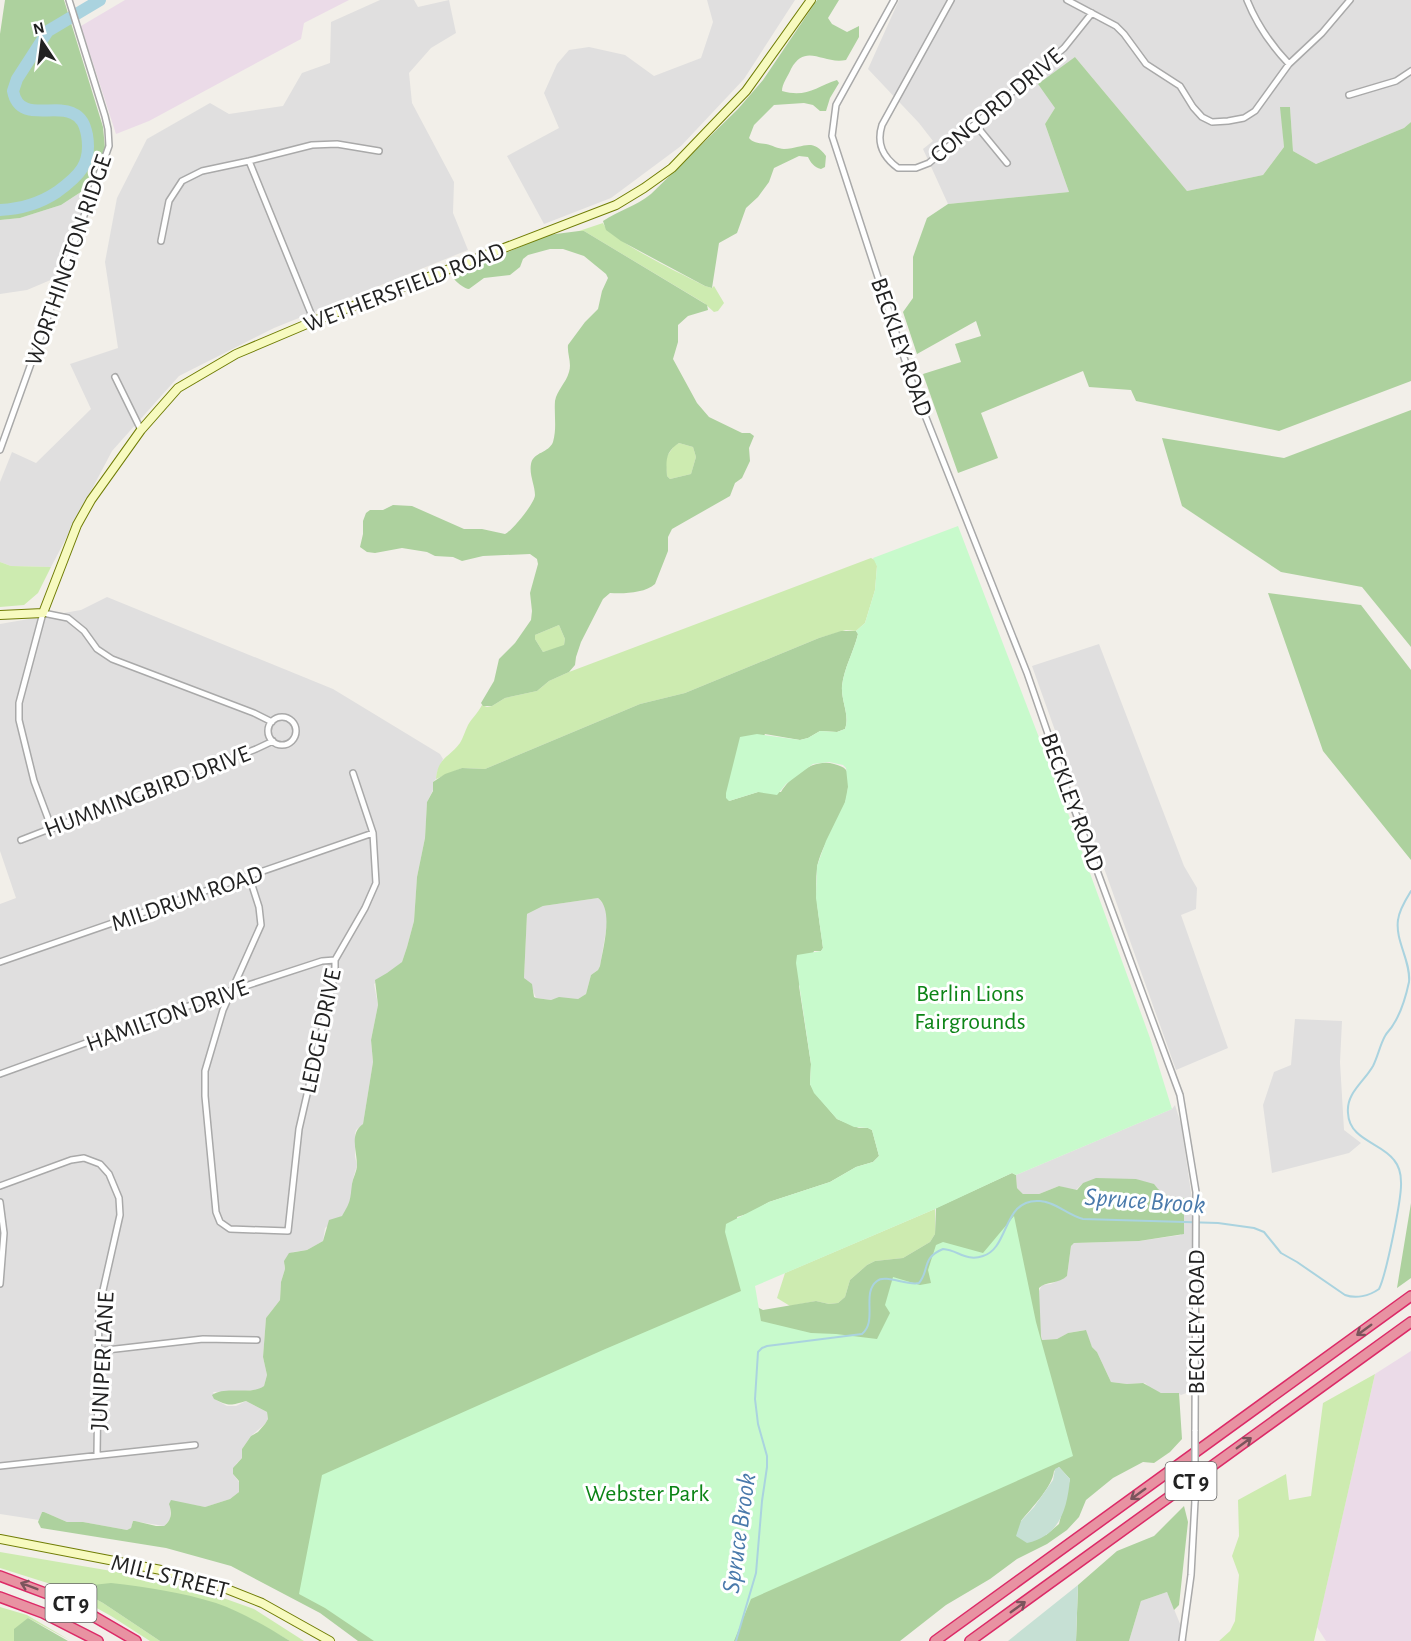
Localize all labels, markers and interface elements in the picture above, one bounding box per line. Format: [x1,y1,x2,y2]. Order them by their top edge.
north arrow [12,12,72,72]
text: N [32,19,46,37]
street label: CONCORD DRIVE [926,44,1068,168]
street label: WORTHINGTON RIDGE [22,151,116,369]
street label: WETHERSFIELD ROAD [301,239,508,337]
street label: BECKLEY ROAD [866,275,936,420]
street label: BECKLEY ROAD [1036,730,1108,875]
street label: HUMMINGBIRD DRIVE [41,741,254,842]
street label: MILDRUM ROAD [108,862,266,936]
street label: LEDGE DRIVE [296,966,346,1096]
street label: HAMILTON DRIVE [83,975,252,1056]
park label: Berlin Lions Fairgrounds [914,982,1026,1034]
water label: Spruce Brook [1084,1184,1206,1218]
street label: BECKLEY ROAD [1185,1249,1209,1395]
street label: JUNIPER LANE [87,1291,119,1431]
one-way arrow [1356,1324,1372,1337]
one-way arrow [1235,1437,1251,1449]
road number: CT 9 [1166,1462,1216,1500]
water label: Spruce Brook [718,1471,760,1595]
park label: Webster Park [585,1482,709,1506]
one-way arrow [1130,1488,1146,1500]
street label: MILL STREET [109,1551,231,1603]
one-way arrow [20,1579,38,1590]
road number: CT 9 [46,1584,97,1622]
one-way arrow [1009,1601,1025,1613]

